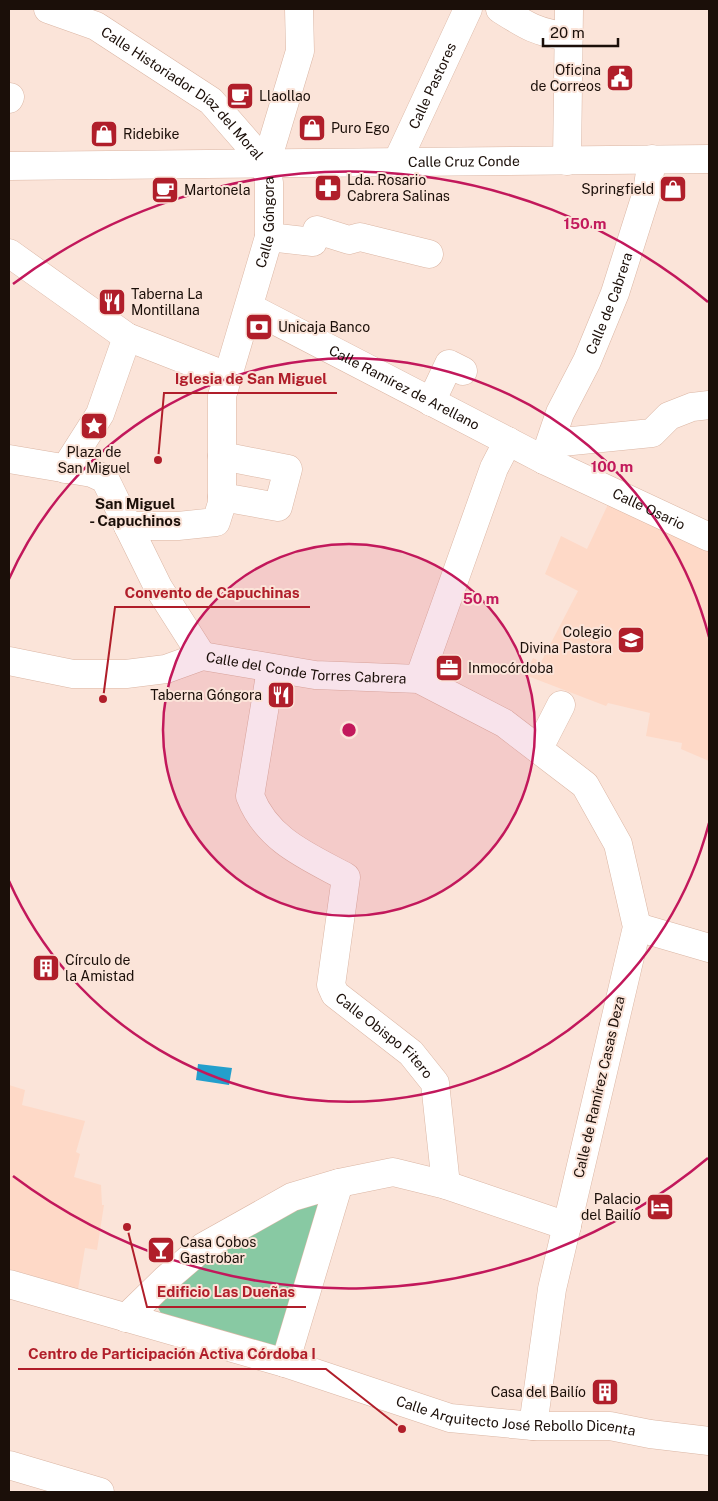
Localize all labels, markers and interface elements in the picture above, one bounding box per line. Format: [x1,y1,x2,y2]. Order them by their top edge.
scale bar [543,15,618,47]
street label: Calle Historiador Díaz del Moral [98,23,267,163]
text: 20 m [550,24,585,41]
street label: Calle Pastores [405,40,459,132]
place label: Oficina de Correos [530,62,601,94]
public building icon: Oficina de Correos [605,63,635,93]
cafe icon: Llaollao [225,81,255,111]
place label: Llaollao [259,88,311,104]
shop icon: Puro Ego [297,113,327,143]
shop icon: Ridebike [89,119,119,149]
place label: Puro Ego [331,120,390,136]
place label: Ridebike [123,126,180,142]
street label: Calle Cruz Conde [408,153,520,170]
place label: Lda. Rosario Cabrera Salinas [347,172,450,204]
pharmacy icon: Lda. Rosario Cabrera Salinas [313,173,343,203]
shop icon: Springfield [658,174,688,204]
cafe icon: Martonela [150,175,180,205]
street label: Calle Góngora [252,176,277,270]
place label: Springfield [581,181,654,197]
place label: Martonela [184,182,250,198]
text: 150 m [563,215,607,232]
street label: Calle de Cabrera [583,250,635,357]
place label: Taberna La Montillana [131,286,203,318]
restaurant icon: Taberna La Montillana [97,287,127,317]
bank icon: Unicaja Banco [244,312,274,342]
place label: Unicaja Banco [278,319,370,335]
street label: Calle Ramírez de Arellano [326,342,482,433]
callout: Iglesia de San Miguel [164,363,337,393]
text: Iglesia de San Miguel [175,370,327,387]
place icon: Plaza de San Miguel [79,411,109,441]
place label: Plaza de San Miguel [57,444,131,476]
text: 100 m [591,458,633,475]
street label: Calle Osario [610,485,688,533]
district label: San Miguel - Capuchinos [89,495,181,529]
callout: Convento de Capuchinas [115,577,310,607]
text: Convento de Capuchinas [124,584,300,601]
text: 50 m [463,590,499,607]
place label: Colegio Divina Pastora [519,624,612,656]
school or university icon: Colegio Divina Pastora [616,625,646,655]
street label: Calle del Conde Torres Cabrera [205,649,407,687]
office icon: Inmocórdoba [434,653,464,683]
place label: Inmocórdoba [468,660,553,676]
restaurant icon: Taberna Góngora [266,680,296,710]
place label: Taberna Góngora [150,687,262,703]
centre of rings [340,721,358,739]
place label: Círculo de la Amistad [65,952,134,984]
building icon: Círculo de la Amistad [31,953,61,983]
street label: Calle Obispo Fitero [332,989,436,1082]
street label: Calle de Ramírez Casas Deza [570,994,628,1180]
place label: Palacio del Bailío [581,1191,641,1223]
hotel icon: Palacio del Bailío [645,1192,675,1222]
place label: Casa Cobos Gastrobar [180,1234,256,1266]
bar icon: Casa Cobos Gastrobar [146,1235,176,1265]
callout: Edificio Las Dueñas [147,1277,306,1307]
text: Edificio Las Dueñas [157,1283,295,1300]
callout: Centro de Participación Activa Córdoba I [18,1339,326,1369]
text: Centro de Participación Activa Córdoba I [28,1345,316,1362]
building icon: Casa del Bailío [590,1377,620,1407]
place label: Casa del Bailío [491,1384,586,1400]
street label: Calle Arquitecto José Rebollo Dicenta [394,1393,637,1439]

